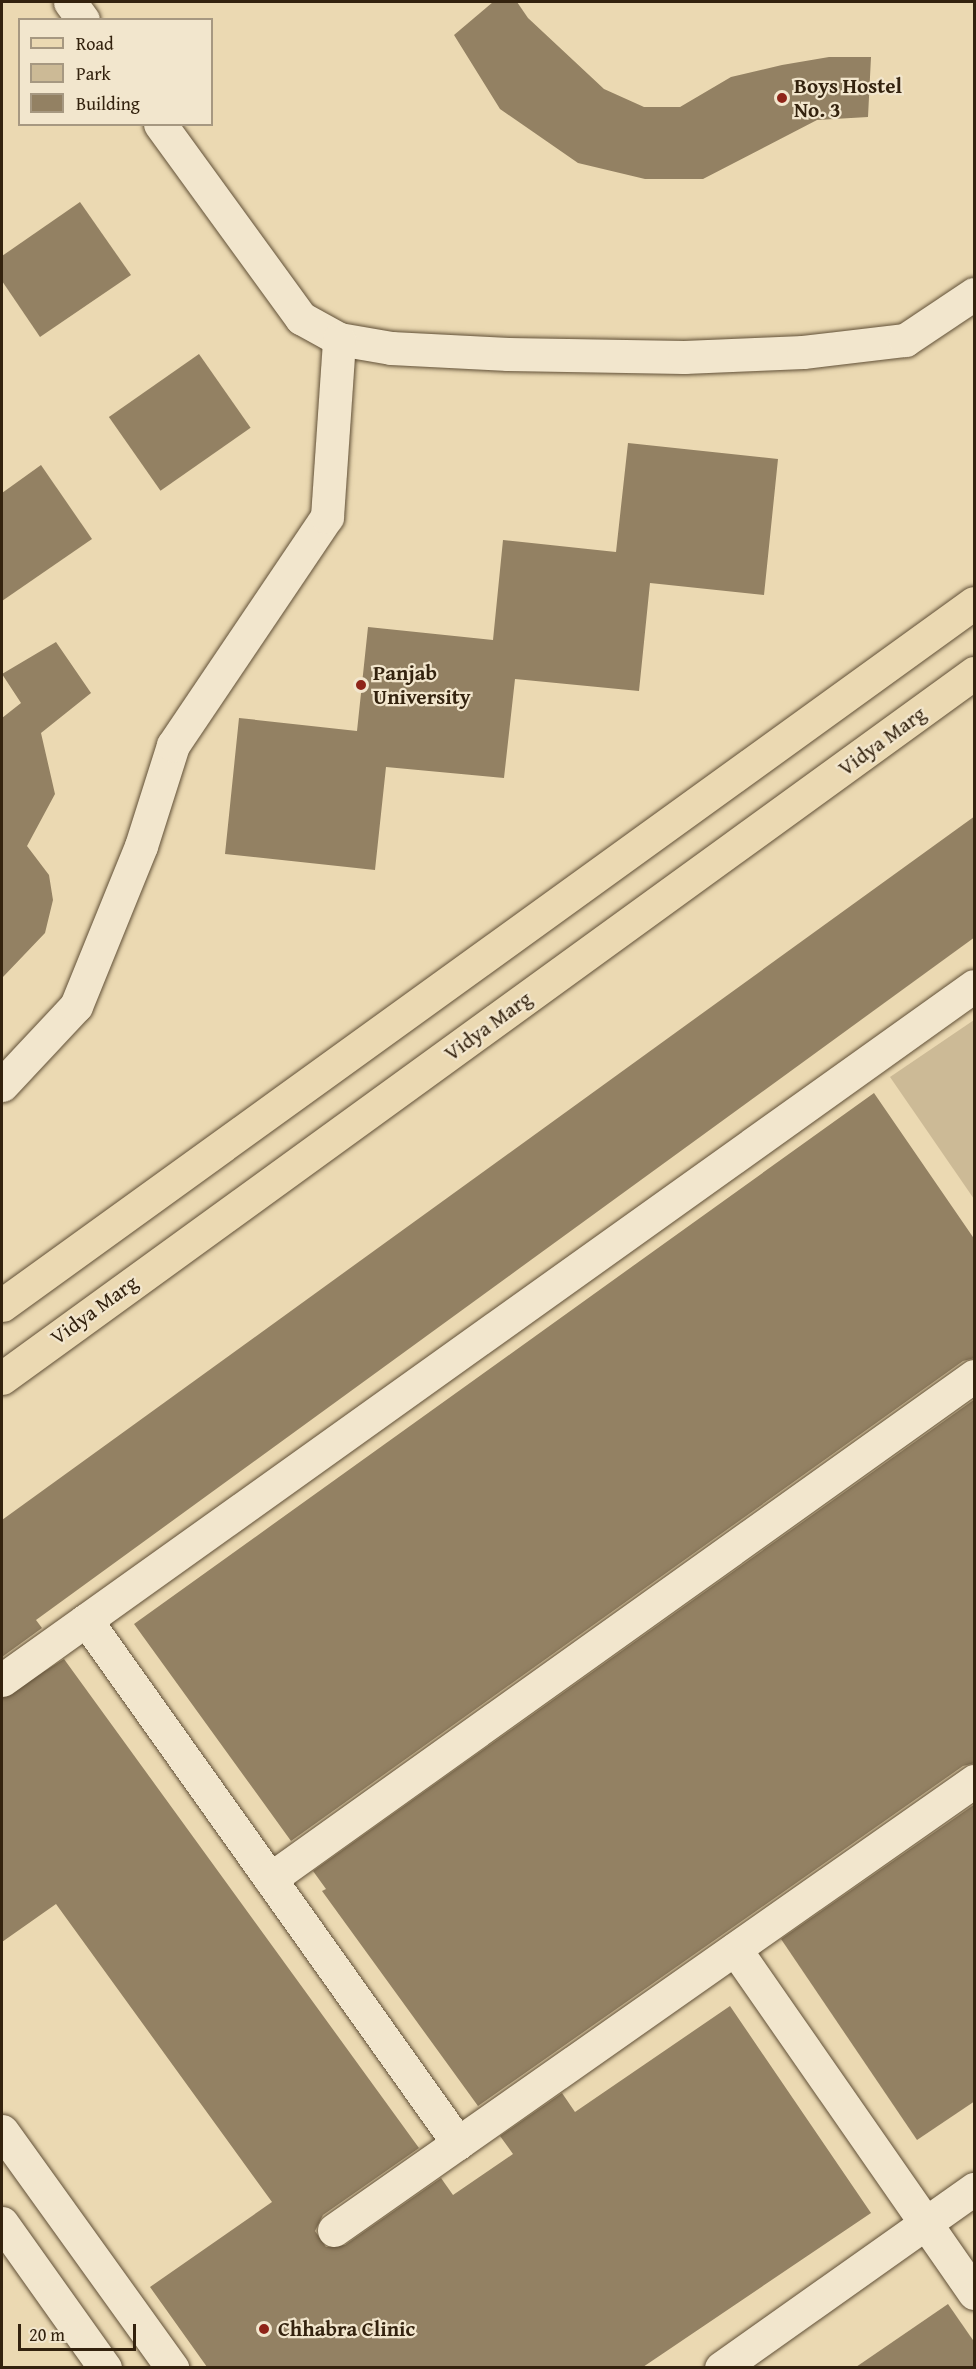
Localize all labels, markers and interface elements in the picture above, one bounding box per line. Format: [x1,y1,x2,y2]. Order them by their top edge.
legend [18,18,213,126]
text: Road [76,30,114,57]
text: Park [76,60,111,87]
place label: Boys Hostel No. 3 [794,73,902,123]
text: Building [76,90,140,117]
marker: Boys Hostel No. 3 [775,91,789,105]
place label: Panjab University [373,660,471,710]
marker: Panjab University [354,678,368,692]
street label: Vidya Marg [833,701,931,781]
street label: Vidya Marg [439,986,537,1066]
street label: Vidya Marg [45,1270,143,1350]
scale bar [21,2312,140,2350]
place label: Chhabra Clinic [278,2316,415,2342]
marker: Chhabra Clinic [255,2320,273,2338]
text: 20 m [29,2321,65,2348]

